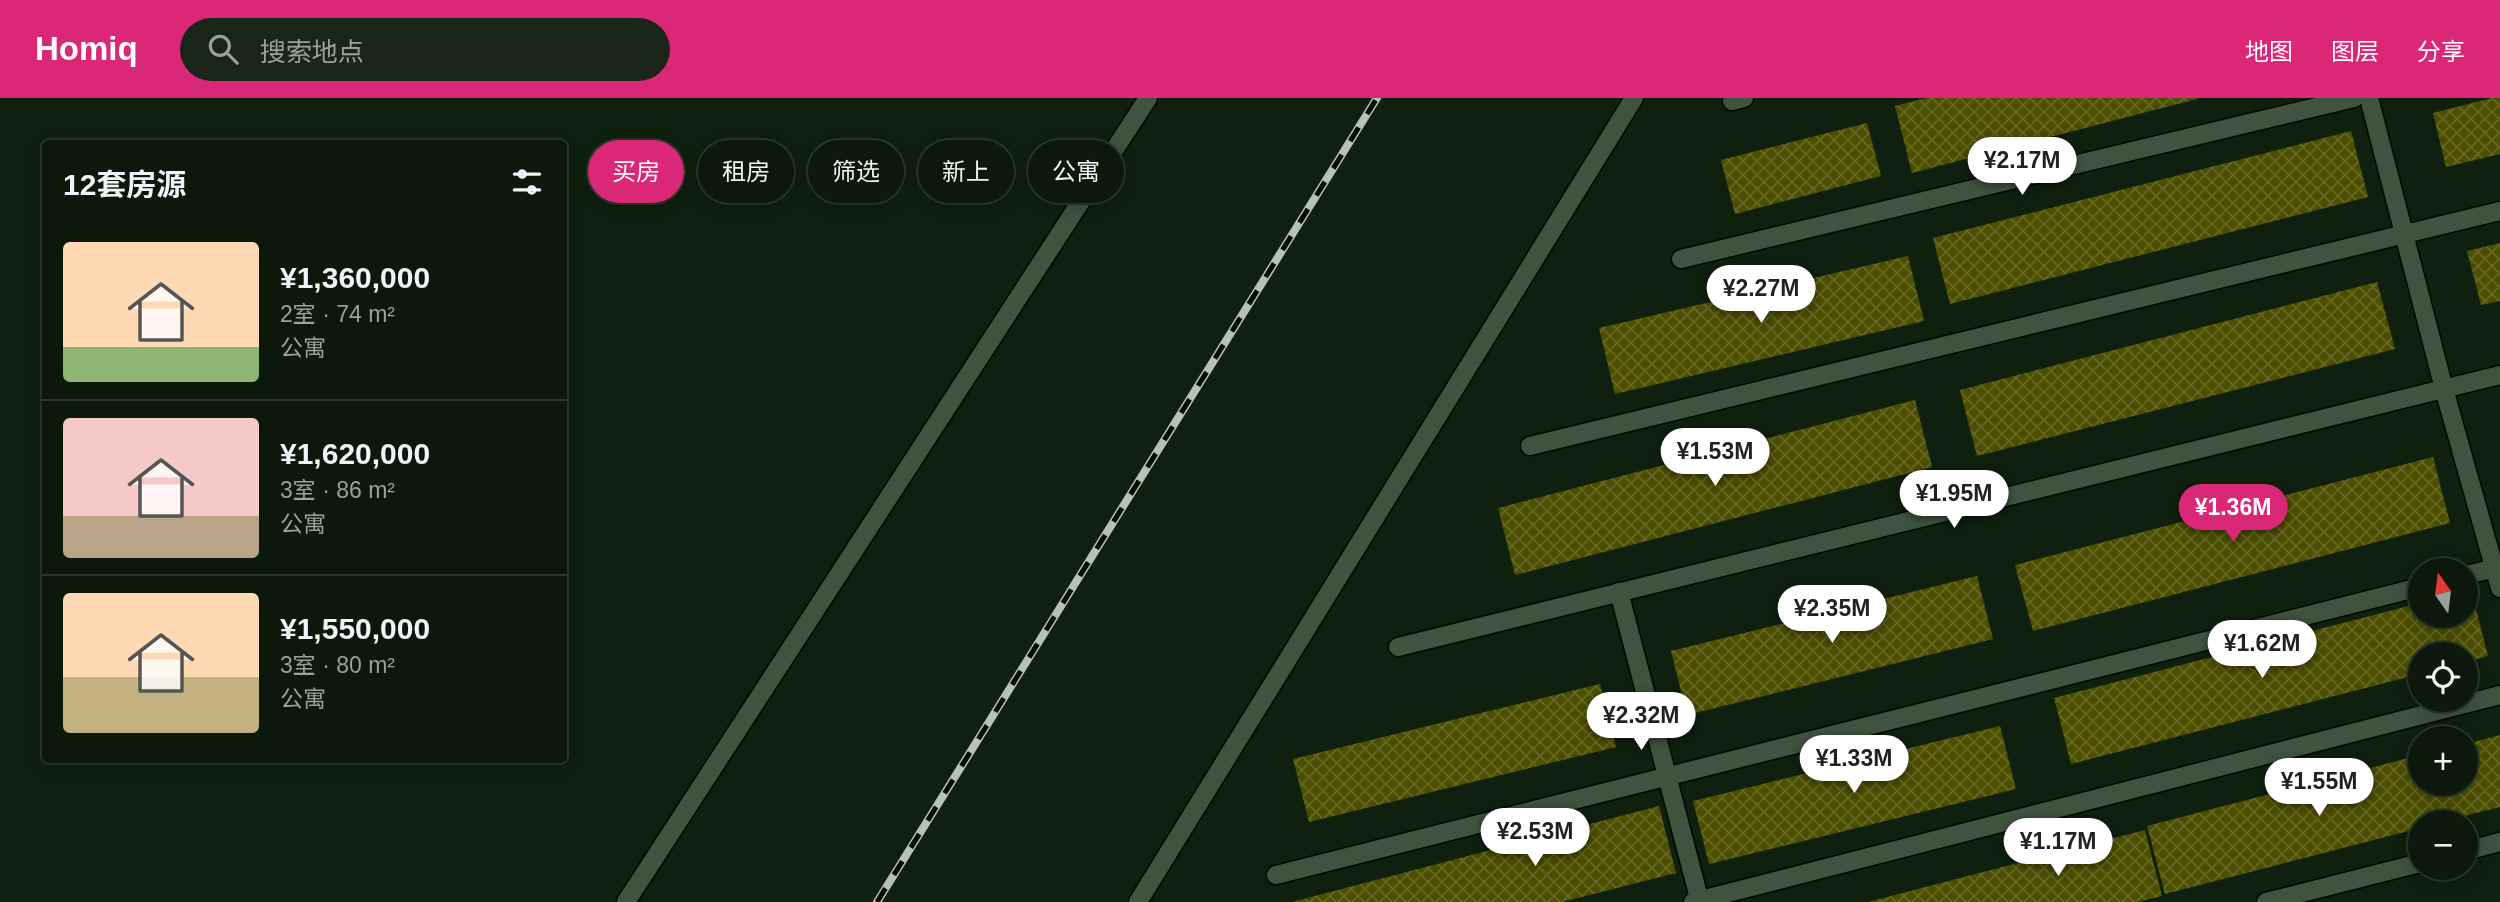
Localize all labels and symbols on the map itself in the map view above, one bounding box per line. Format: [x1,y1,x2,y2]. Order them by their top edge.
pin: ¥2.17M [1965,138,2079,197]
pin: ¥2.27M [1704,266,1818,325]
pin: ¥1.53M [1658,428,1772,488]
pin: ¥1.95M [1897,470,2011,530]
pin: ¥1.36M [2176,484,2290,544]
north arrow [2408,558,2478,628]
pin: ¥2.35M [1775,586,1889,645]
pin: ¥1.62M [2205,620,2319,680]
pin: ¥2.32M [1584,692,1698,752]
pin: ¥1.33M [1797,736,1911,795]
pin: ¥1.55M [2262,758,2376,818]
pin: ¥2.53M [1478,808,1592,868]
pin: ¥1.17M [2001,818,2115,878]

